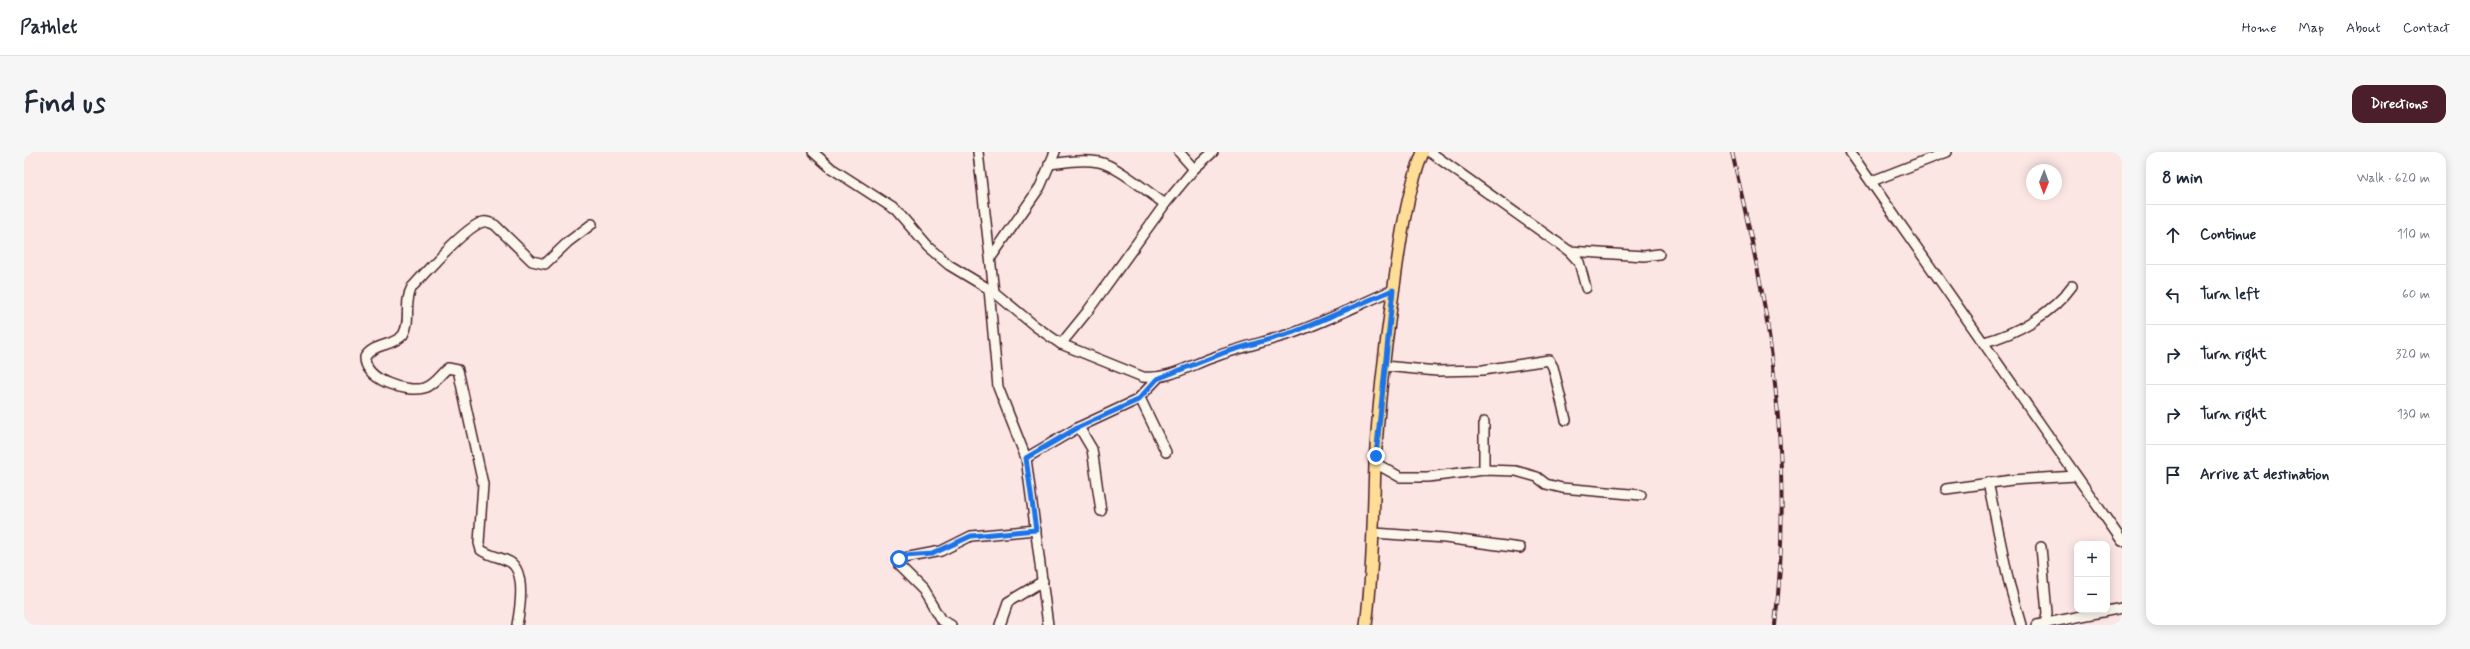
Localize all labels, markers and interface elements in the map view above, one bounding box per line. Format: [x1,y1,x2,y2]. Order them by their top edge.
text: Pathlet [20,15,77,40]
text: Home [2242,19,2276,37]
text: Map [2298,19,2324,37]
text: About [2346,19,2381,37]
text: Contact [2403,19,2450,37]
button: Directions [2352,85,2446,123]
text: Find us [24,86,105,123]
north arrow [2026,164,2062,200]
text: 8 min [2162,167,2203,189]
text: Walk · 620 m [2357,170,2430,187]
icon: ahead [2162,224,2184,246]
text: Continue [2200,225,2256,245]
text: 110 m [2397,226,2430,243]
icon: left [2162,284,2184,306]
text: Turn left [2200,285,2260,305]
text: 60 m [2402,286,2430,303]
icon: right [2162,344,2184,366]
text: Turn right [2200,345,2267,365]
text: 320 m [2396,346,2430,363]
icon: right [2162,404,2184,426]
text: Turn right [2200,405,2267,425]
text: 130 m [2397,406,2430,423]
route end [1367,447,1385,465]
icon: arrive [2162,464,2184,486]
text: Arrive at destination [2200,465,2329,485]
map controls [2074,541,2110,613]
button: + [2074,541,2110,577]
route start [890,550,908,568]
button: − [2074,577,2110,613]

